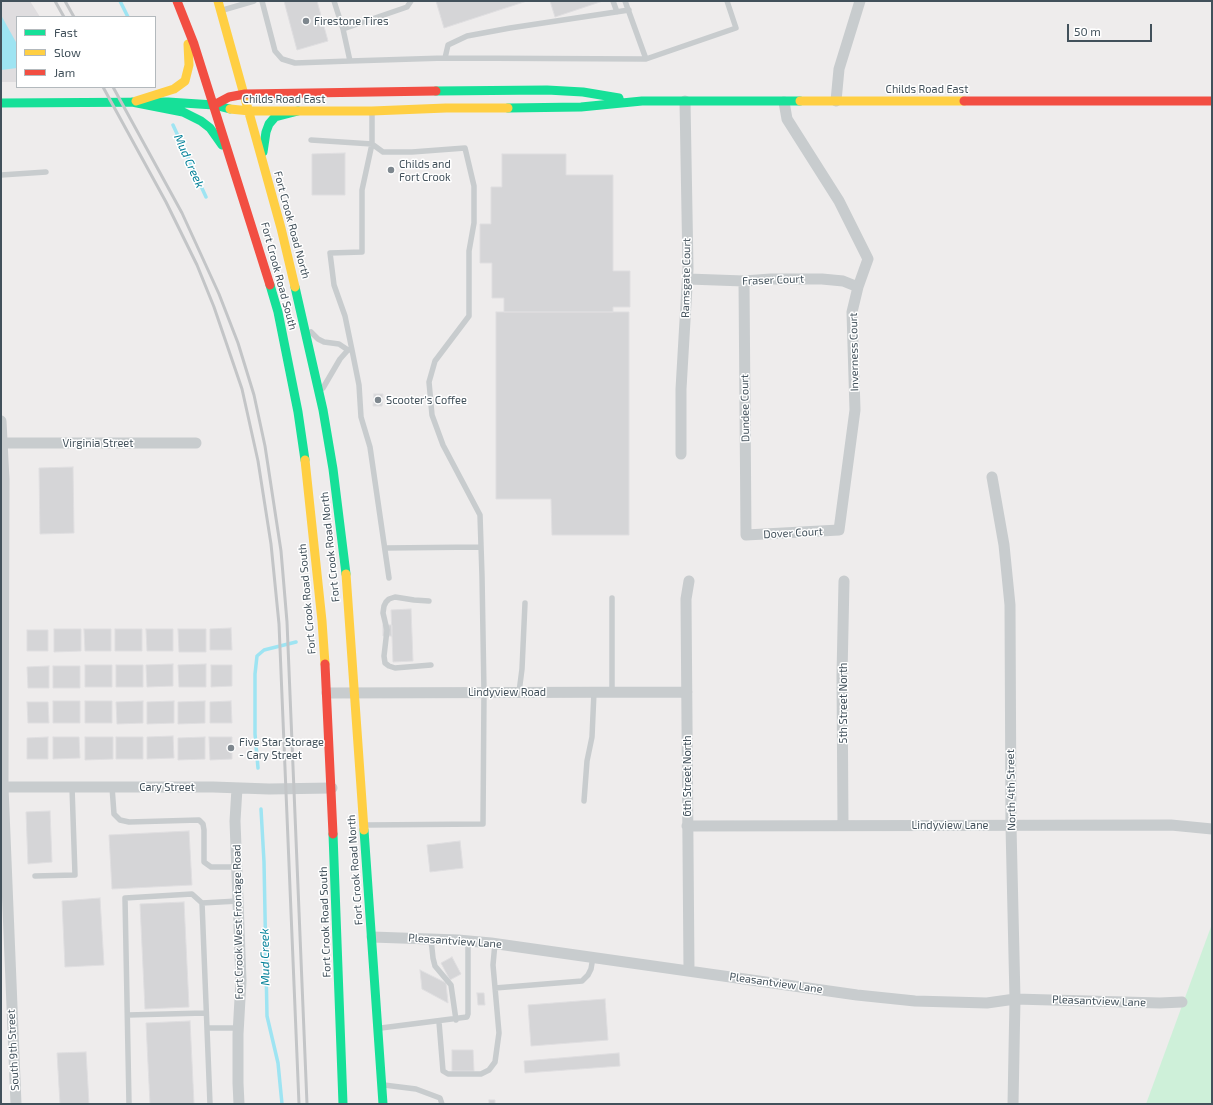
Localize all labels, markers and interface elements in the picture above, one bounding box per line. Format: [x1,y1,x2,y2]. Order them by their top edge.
place label: Firestone Tires [314,14,388,28]
legend [16,16,156,88]
marker: Firestone Tires [301,16,311,26]
scale bar [1069,16,1154,42]
text: 50 m [1074,24,1101,38]
text: Fast [54,25,77,39]
text: Slow [54,45,81,59]
text: Jam [54,65,75,79]
street label: Childs Road East [886,82,968,96]
street label: Childs Road East [243,92,325,106]
water label: Mud Creek [171,132,207,190]
place label: Childs and Fort Crook [399,157,451,183]
marker: Childs and Fort Crook [386,165,396,175]
street label: Fort Crook Road North [271,170,313,280]
street label: Fort Crook Road South [258,221,300,331]
street label: Ramsgate Court [679,238,693,318]
street label: Fraser Court [742,272,804,288]
street label: Inverness Court [847,313,861,391]
street label: Dundee Court [738,374,752,442]
place label: Scooter's Coffee [386,393,467,407]
marker: Scooter's Coffee [373,395,383,405]
street label: Virginia Street [63,436,133,450]
street label: Fort Crook Road North [318,491,342,603]
street label: Dover Court [763,525,823,541]
street label: Fort Crook Road South [296,543,318,655]
street label: 5th Street North [836,663,850,743]
street label: Lindyview Road [468,685,546,699]
place label: Five Star Storage - Cary Street [239,735,324,761]
street label: 6th Street North [680,735,694,817]
marker: Five Star Storage - Cary Street [226,743,236,753]
street label: North 4th Street [1004,749,1018,831]
street label: Cary Street [139,780,195,794]
street label: Fort Crook Road North [345,814,365,926]
street label: Lindyview Lane [912,818,988,832]
street label: Fort Crook West Frontage Road [230,844,246,1000]
street label: Fort Crook Road South [316,866,334,978]
water label: Mud Creek [257,928,273,986]
street label: Pleasantview Lane [408,931,502,951]
street label: Pleasantview Lane [729,970,823,996]
street label: Pleasantview Lane [1052,993,1146,1009]
street label: South 9th Street [4,1009,22,1091]

